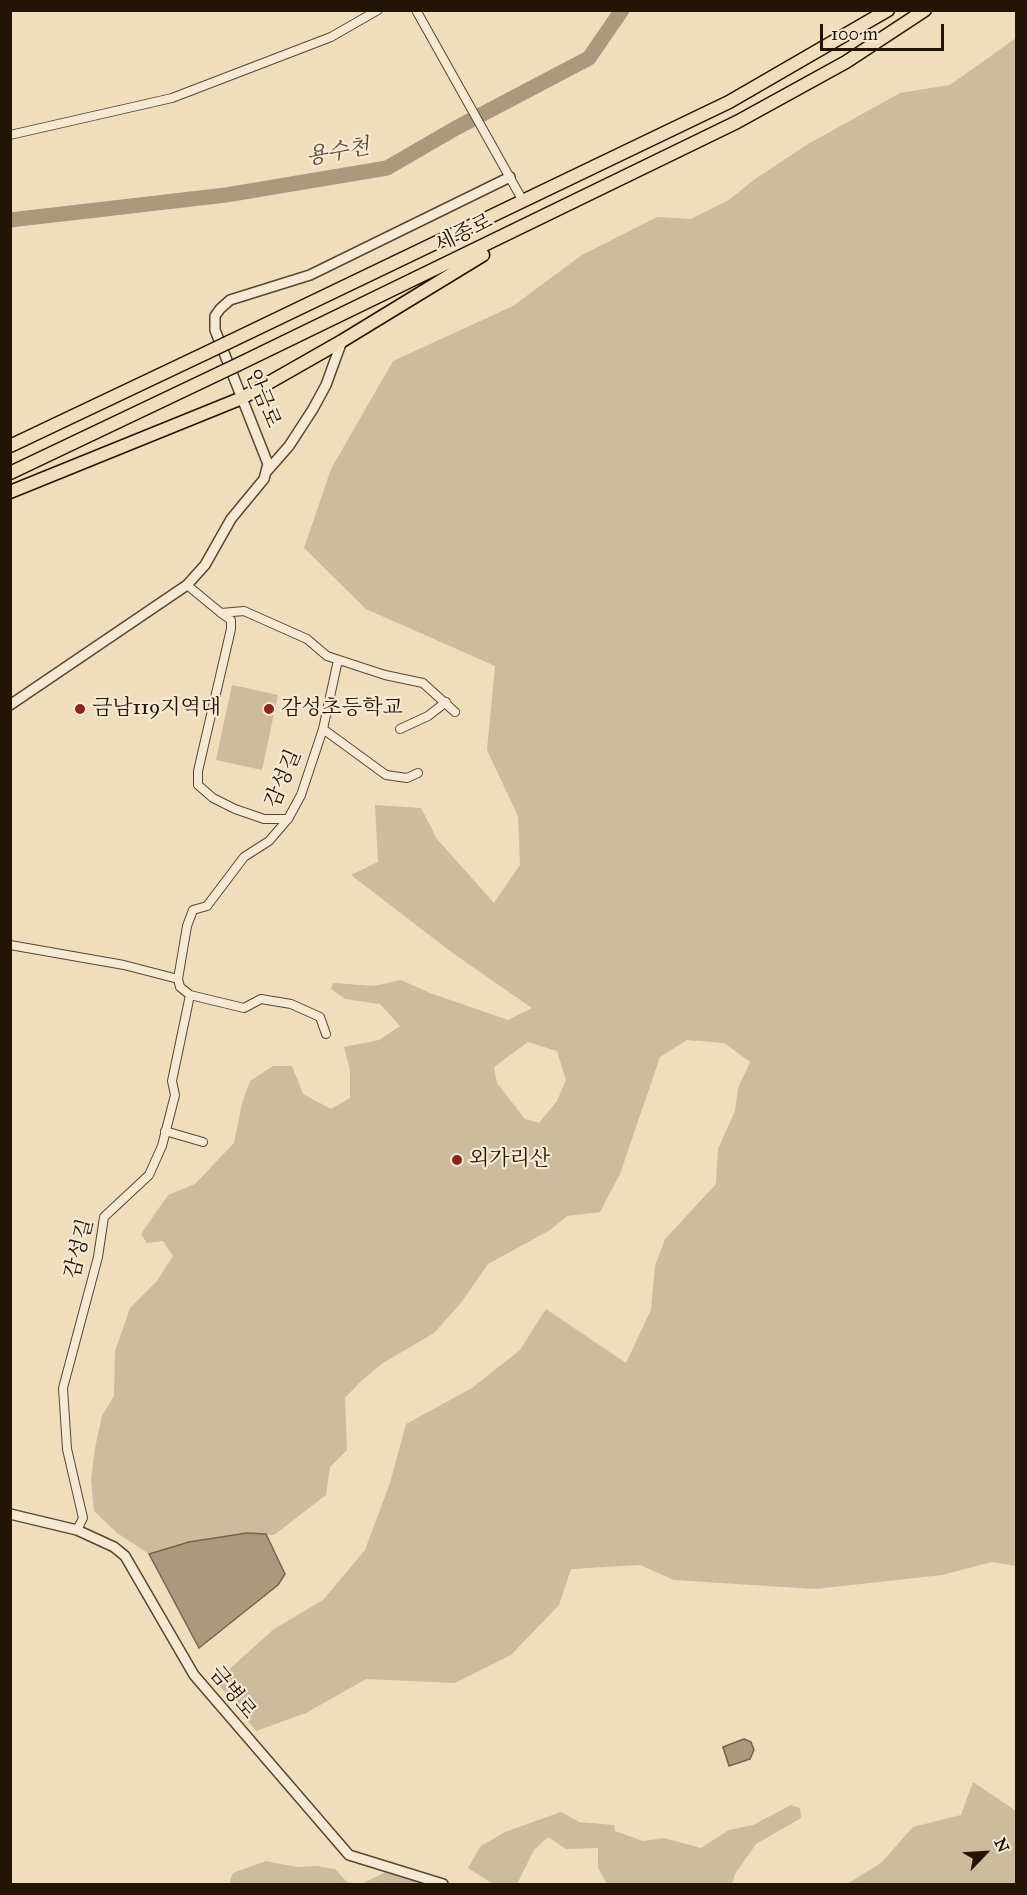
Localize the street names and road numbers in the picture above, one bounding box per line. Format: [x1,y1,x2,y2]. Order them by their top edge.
street label: 세종로 [431,209,497,259]
street label: 안금로 [239,366,285,432]
street label: 감성길 [261,746,307,812]
street label: 감성길 [60,1216,100,1282]
street label: 금병로 [203,1661,261,1725]

